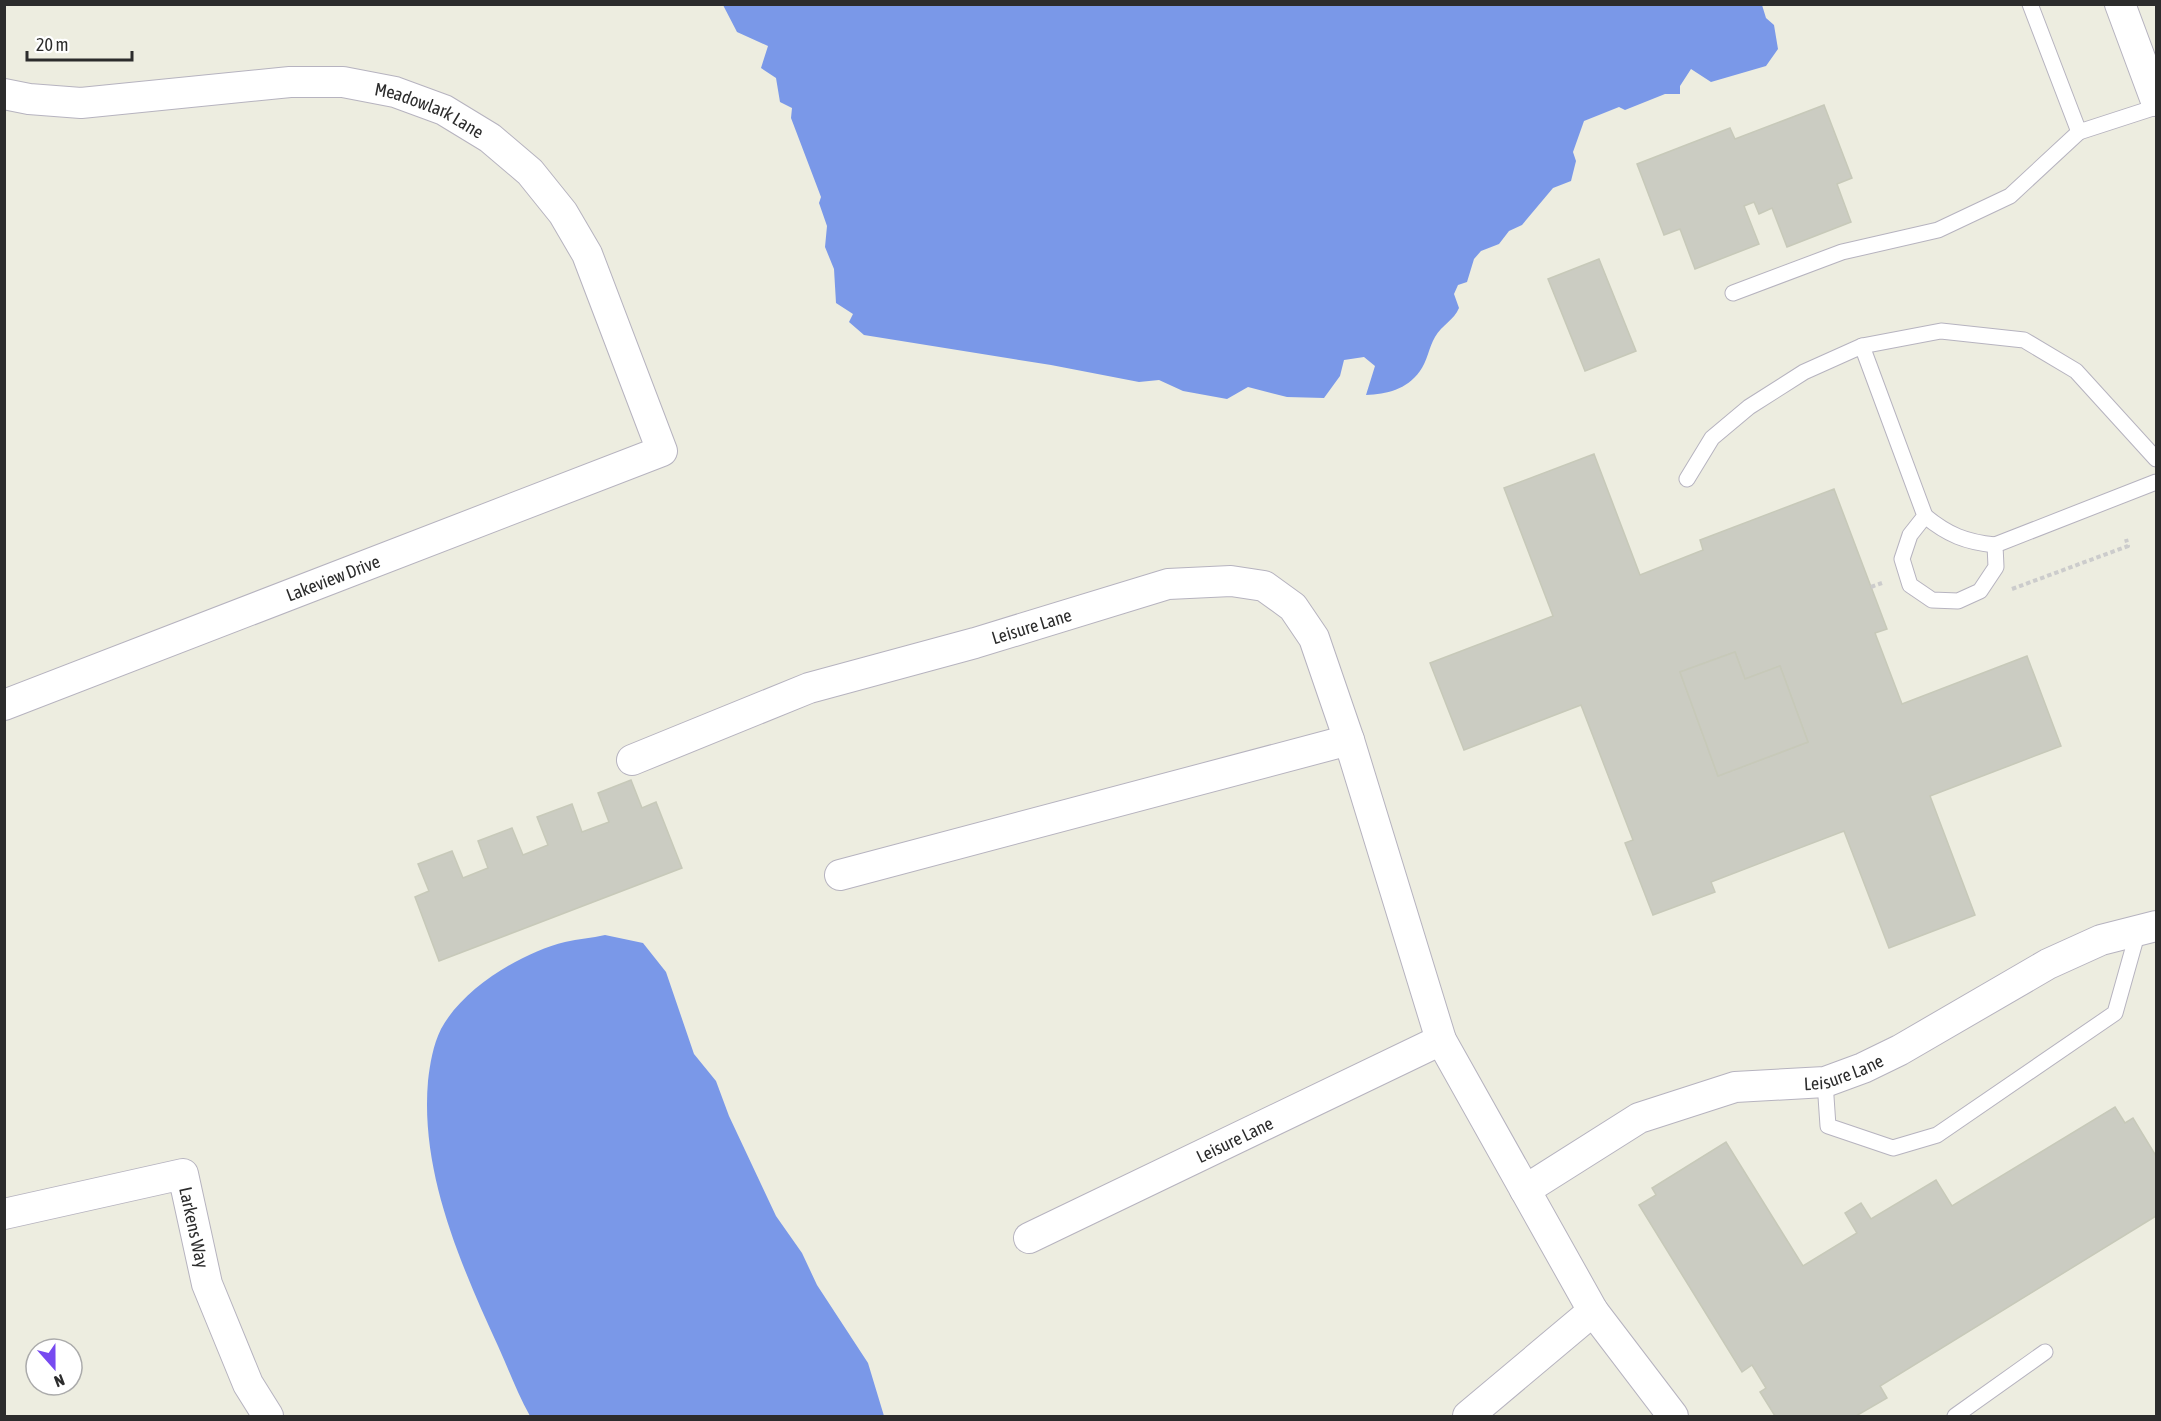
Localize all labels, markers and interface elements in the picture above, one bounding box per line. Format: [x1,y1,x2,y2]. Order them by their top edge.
scale bar [27,24,132,62]
text: 20 m [36,34,68,55]
street label: Meadowlark Lane [373,78,488,142]
street label: Lakeview Drive [283,551,383,605]
street label: Leisure Lane [989,604,1074,648]
street label: Leisure Lane [1803,1049,1886,1094]
street label: Leisure Lane [1193,1112,1276,1167]
street label: Larkens Way [176,1185,214,1270]
north arrow [24,1337,84,1397]
text: N [52,1371,67,1391]

